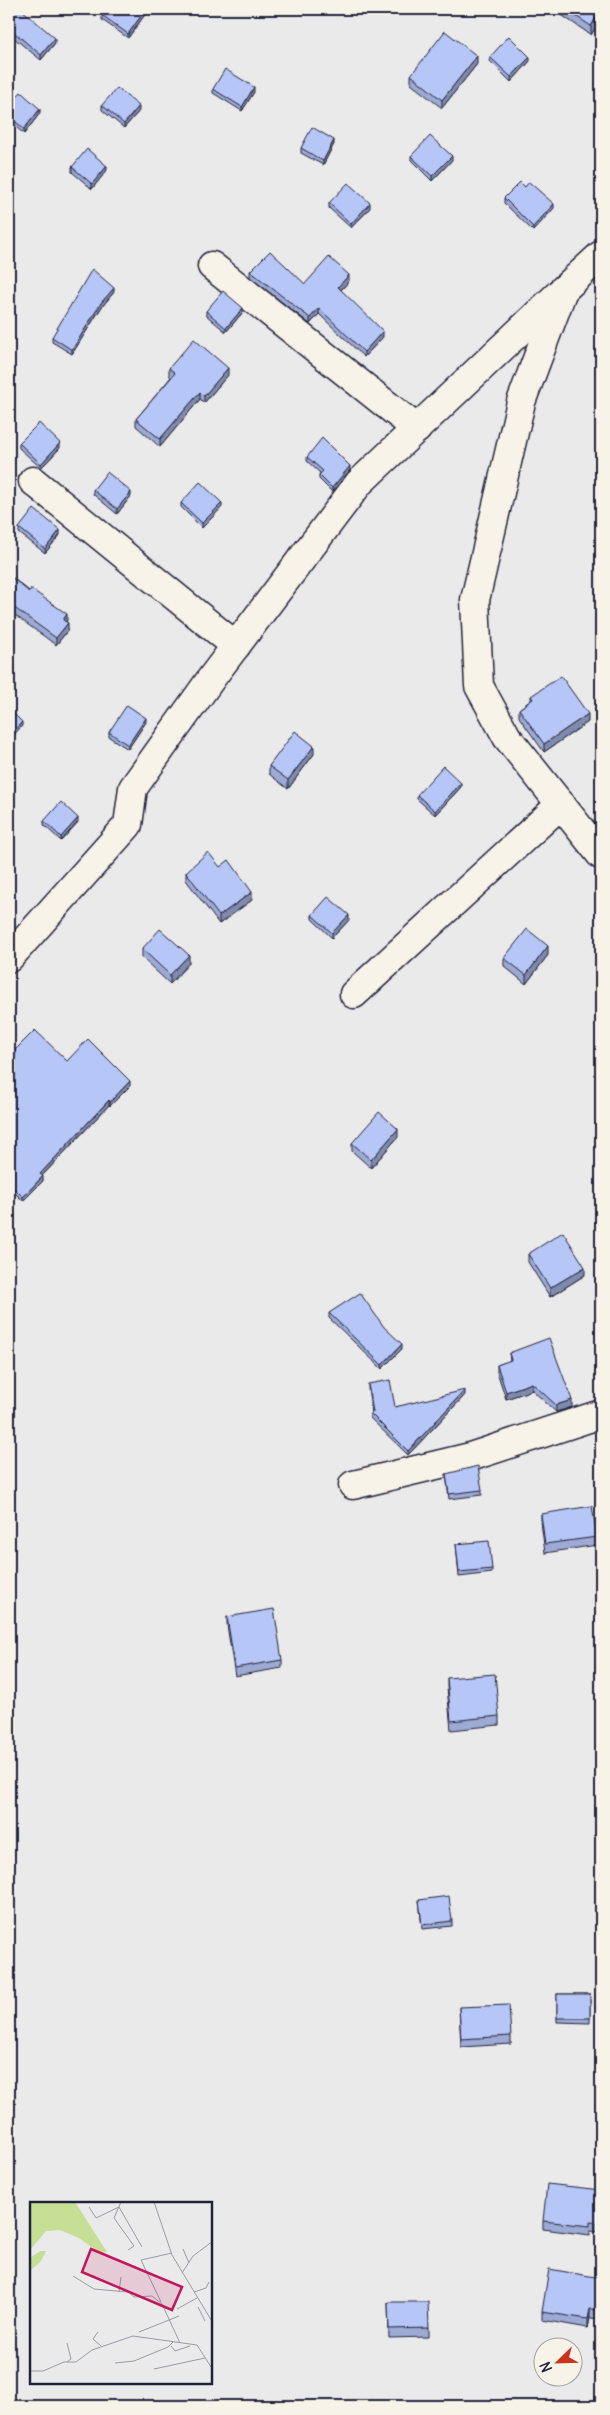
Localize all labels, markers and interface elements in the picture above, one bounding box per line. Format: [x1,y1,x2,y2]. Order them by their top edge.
inset map [30,2202,212,2385]
north arrow [532,2338,582,2388]
text: N [536,2359,556,2375]

